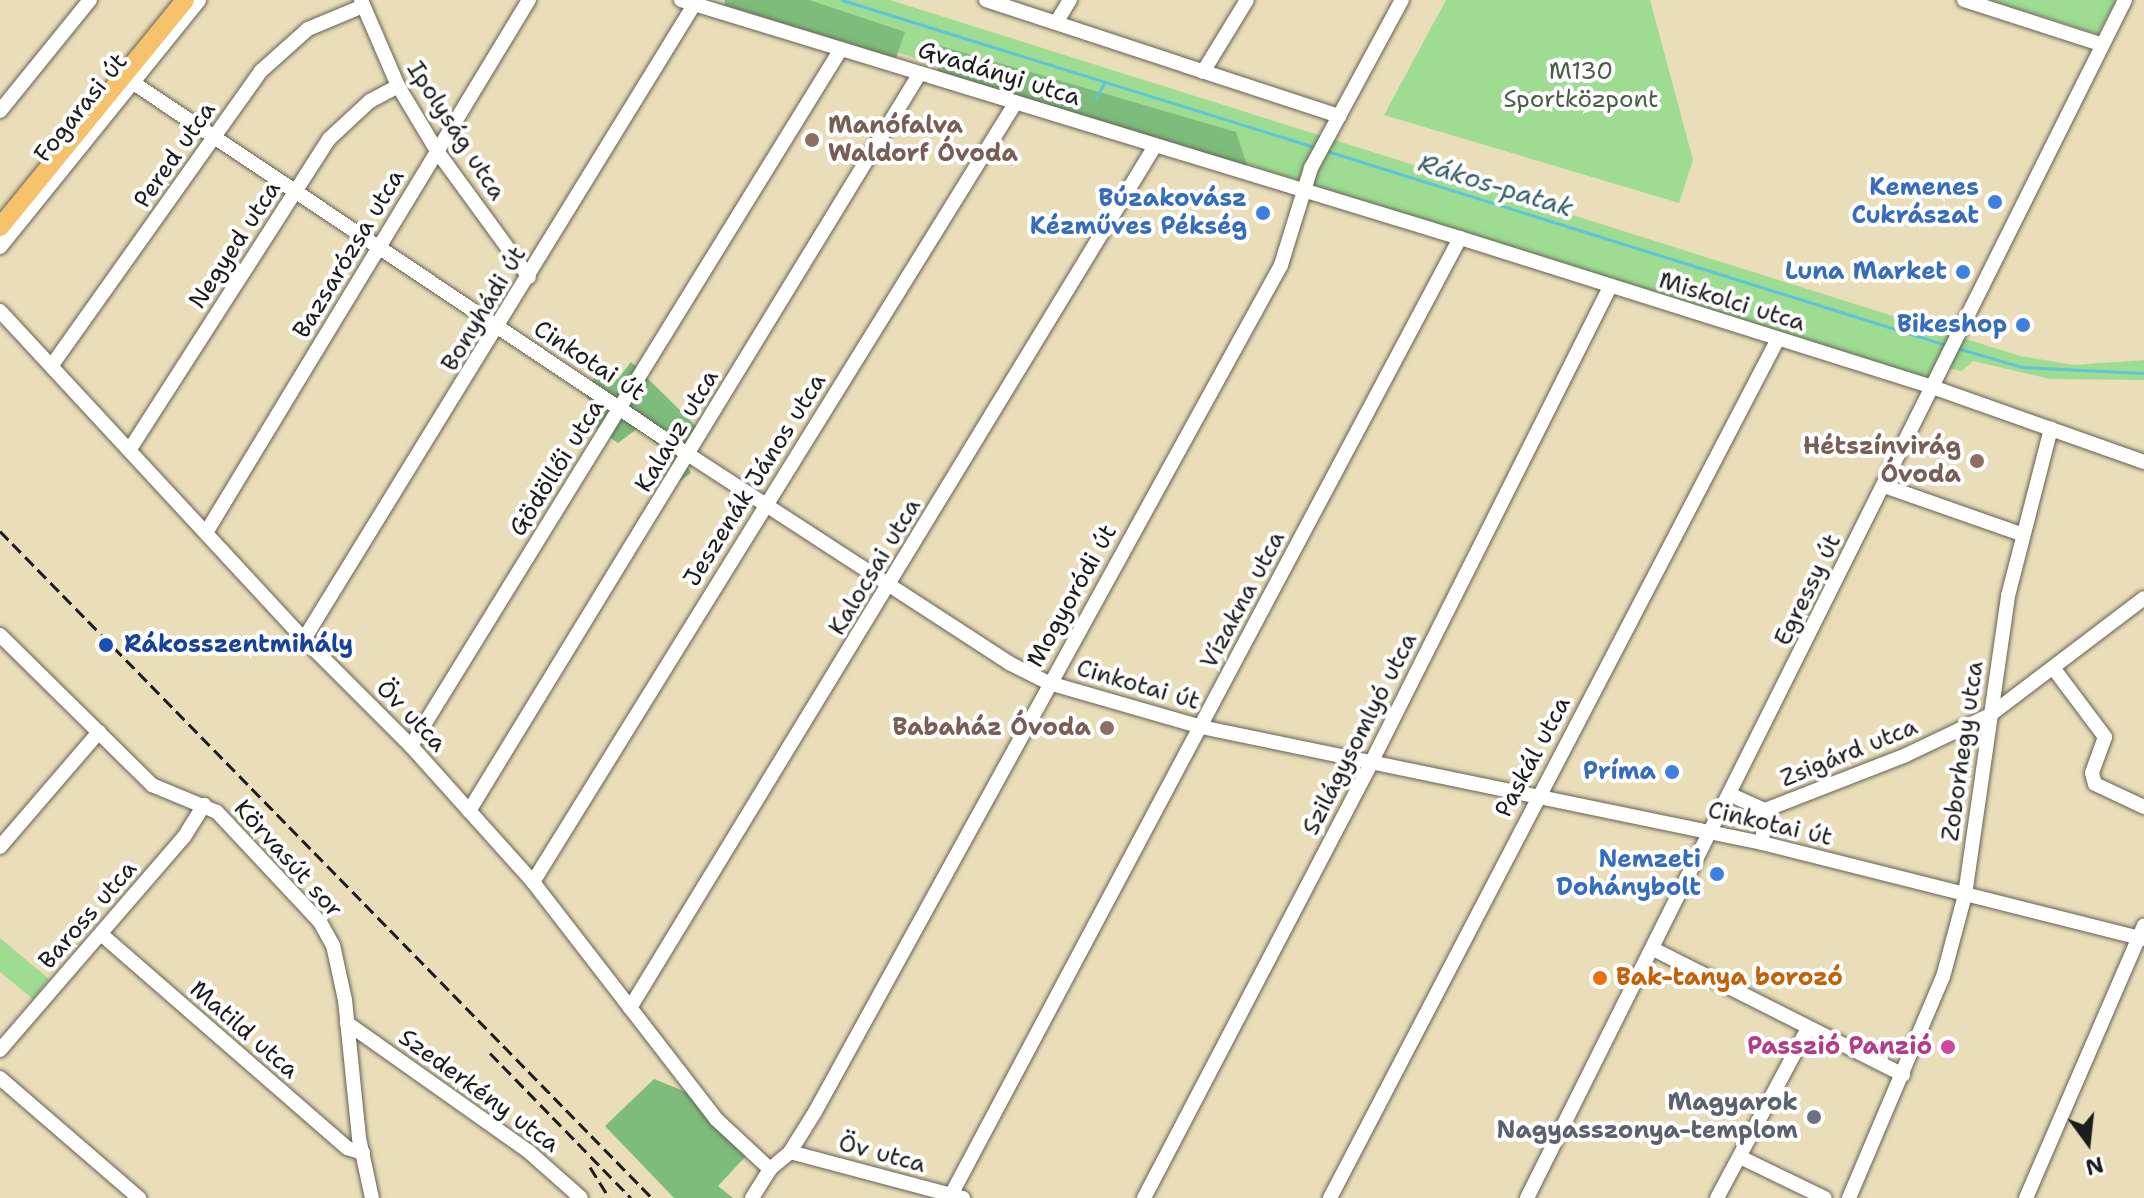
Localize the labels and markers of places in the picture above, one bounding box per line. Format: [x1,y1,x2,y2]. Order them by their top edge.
place label: Manófalva Waldorf Óvoda [828,112,1018,168]
marker: Manófalva Waldorf Óvoda [803,131,821,149]
place label: Kemenes Cukrászat [1851,174,1979,230]
place label: Búzakovász Kézműves Pékség [1030,185,1247,241]
marker: Kemenes Cukrászat [1986,193,2004,211]
marker: Búzakovász Kézműves Pékség [1254,204,1272,222]
place label: Luna Market [1785,258,1947,286]
marker: Luna Market [1954,263,1972,281]
place label: Bikeshop [1897,311,2007,339]
marker: Bikeshop [2014,316,2032,334]
place label: Hétszínvirág Óvoda [1803,433,1961,489]
marker: Hétszínvirág Óvoda [1968,452,1986,470]
place label: Rákosszentmihály [124,631,353,659]
marker: Rákosszentmihály [95,634,117,656]
place label: Babaház Óvoda [892,714,1091,742]
marker: Babaház Óvoda [1098,719,1116,737]
place label: Príma [1583,758,1656,786]
marker: Príma [1663,763,1681,781]
place label: Nemzeti Dohánybolt [1556,846,1701,902]
marker: Nemzeti Dohánybolt [1708,865,1726,883]
place label: Bak-tanya borozó [1616,964,1843,992]
marker: Bak-tanya borozó [1591,969,1609,987]
place label: Passzió Panzió [1747,1033,1932,1061]
marker: Passzió Panzió [1939,1038,1957,1056]
place label: Magyarok Nagyasszonya-templom [1497,1089,1798,1145]
marker: Magyarok Nagyasszonya-templom [1805,1108,1823,1126]

